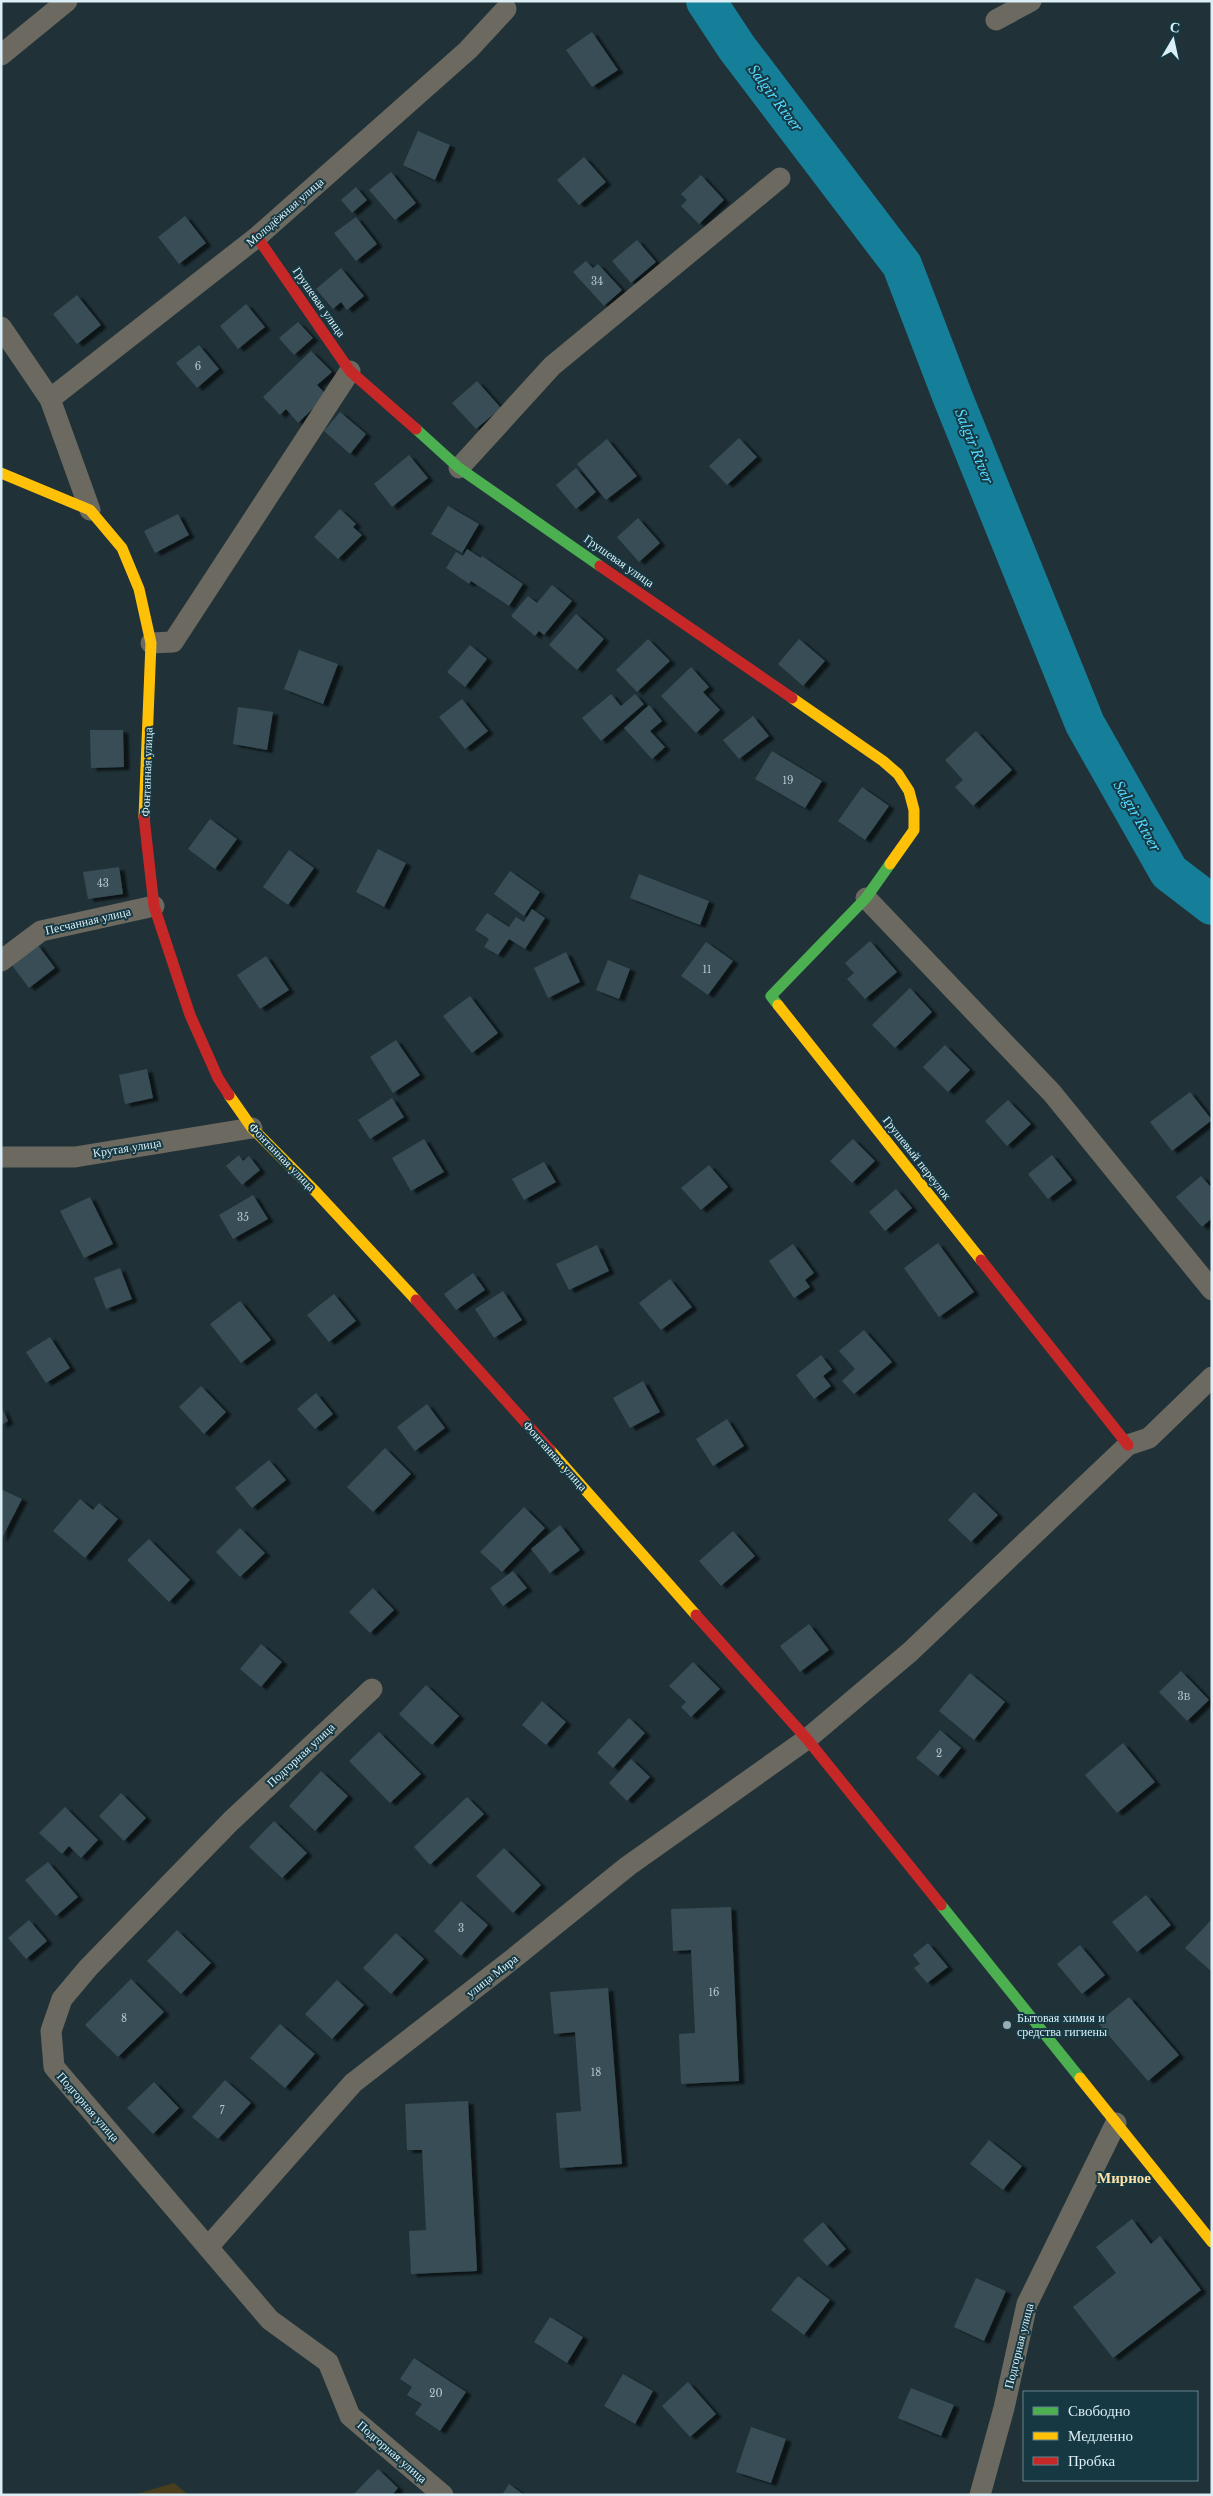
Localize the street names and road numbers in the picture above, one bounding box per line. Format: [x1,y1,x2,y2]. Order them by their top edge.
street label: Молодёжная улица [243,173,327,249]
street label: Грушевая улица [290,264,349,340]
street label: Грушевая улица [581,531,658,591]
street label: Фонтанная улица [137,726,156,817]
street label: Песчанная улица [44,903,133,938]
street label: Грушевый переулок [880,1113,955,1203]
street label: Фонтанная улица [246,1119,319,1194]
street label: Крутая улица [92,1135,163,1160]
street label: Фонтанная улица [520,1417,591,1494]
street label: Подгорная улица [264,1719,338,1790]
street label: улица Мира [463,1950,521,2000]
street label: Подгорная улица [54,2069,123,2145]
street label: Подгорная улица [1001,2301,1037,2390]
street label: Подгорная улица [354,2417,431,2486]

